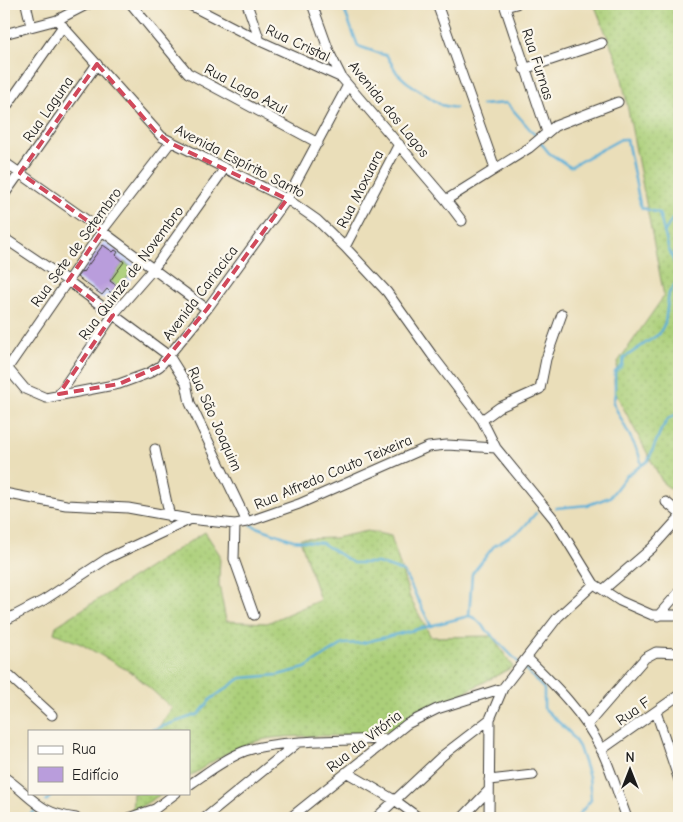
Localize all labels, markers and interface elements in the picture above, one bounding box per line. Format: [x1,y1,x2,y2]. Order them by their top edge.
street label: Rua Cristal [263,20,333,66]
street label: Rua Furnas [518,26,558,102]
street label: Avenida dos Lagos [345,57,433,161]
street label: Rua Lago Azul [201,60,291,118]
street label: Rua Laguna [19,73,77,145]
street label: Avenida Espírito Santo [172,120,308,202]
street label: Rua Moxuara [333,147,387,231]
street label: Rua Sete de Setembro [27,184,125,310]
street label: Rua Quinze de Novembro [75,202,187,344]
street label: Avenida Cariacica [158,242,242,344]
street label: Rua São Joaquim [184,364,246,474]
street label: Rua Alfredo Couto Teixeira [251,431,415,513]
street label: Rua F [612,693,654,729]
street label: Rua da Vitória [323,706,405,776]
legend [28,730,190,794]
text: Rua [72,740,96,758]
north arrow [606,744,656,794]
text: N [625,749,635,766]
text: Edifício [72,766,119,784]

